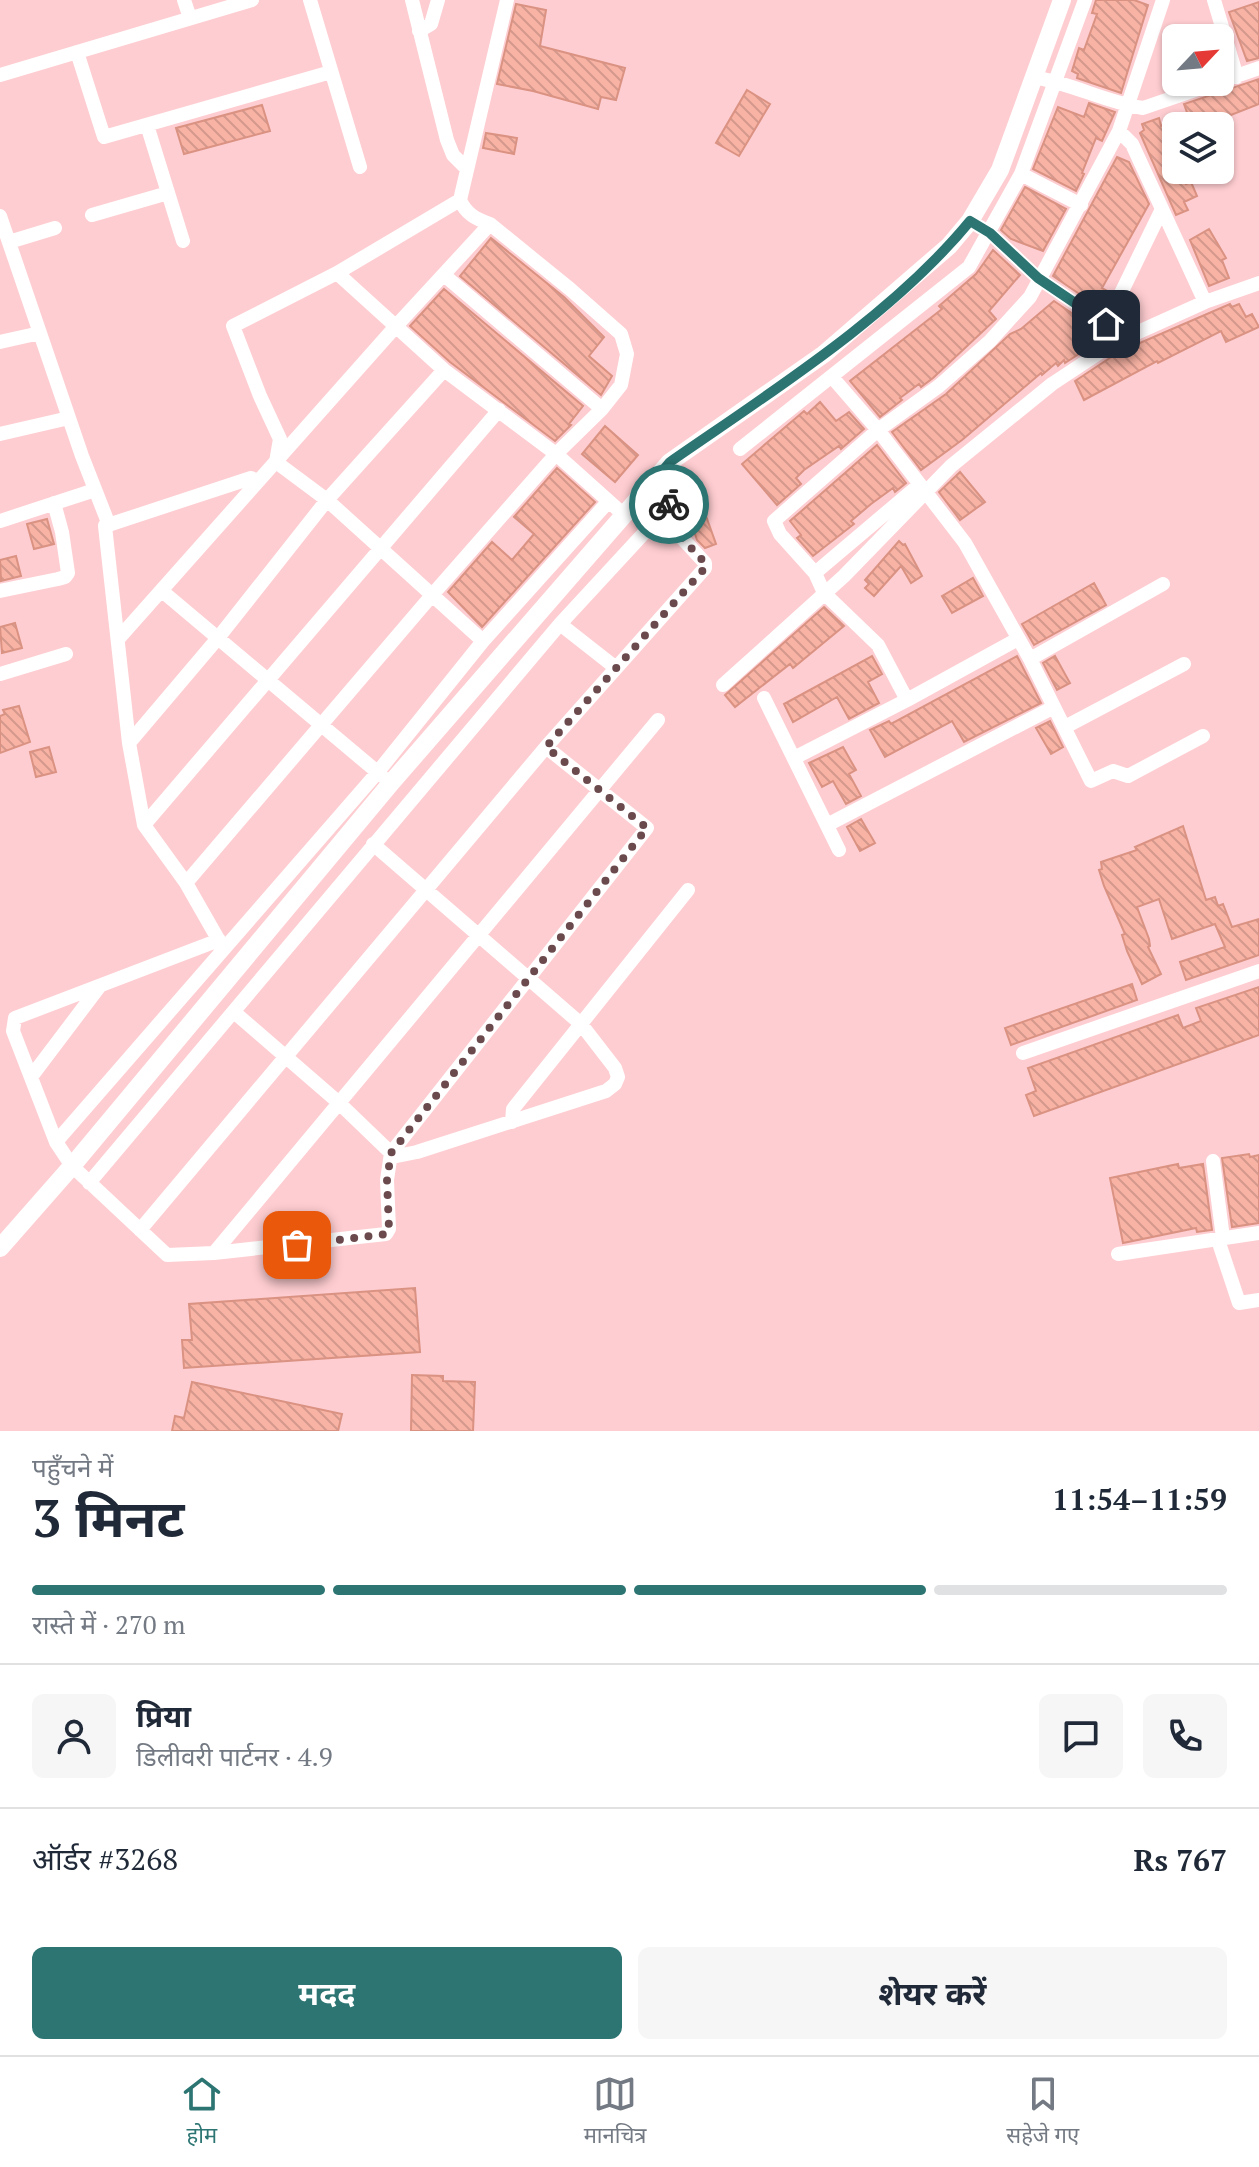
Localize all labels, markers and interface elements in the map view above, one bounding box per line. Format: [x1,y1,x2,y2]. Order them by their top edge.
north arrow [1162,24,1234,96]
map controls [1162,24,1234,184]
button: layers [1162,112,1234,184]
pin [1072,290,1140,358]
icon: home [1084,302,1128,346]
courier [629,464,709,544]
icon: bike [647,482,691,526]
pin [263,1211,331,1279]
icon: bag [275,1223,319,1267]
text: पहुँचने में [32,1450,113,1484]
text: 11:54–11:59 [1052,1479,1227,1519]
text: 3 मिनट [32,1483,185,1552]
text: रास्ते में · 270 m [32,1607,185,1641]
button: person [32,1694,116,1778]
button: chat [1039,1694,1123,1778]
button: phone [1143,1694,1227,1778]
text: प्रिया [136,1696,191,1736]
text: डिलीवरी पार्टनर · 4.9 [136,1739,333,1773]
text: ऑर्डर #3268 [32,1839,178,1879]
text: Rs 767 [1134,1840,1227,1880]
button: मदद [32,1947,622,2039]
button: शेयर करें [638,1947,1227,2039]
tab: होम [180,2072,224,2152]
tab: मानचित्र [584,2072,647,2152]
tab: सहेजे गए [1006,2072,1079,2152]

